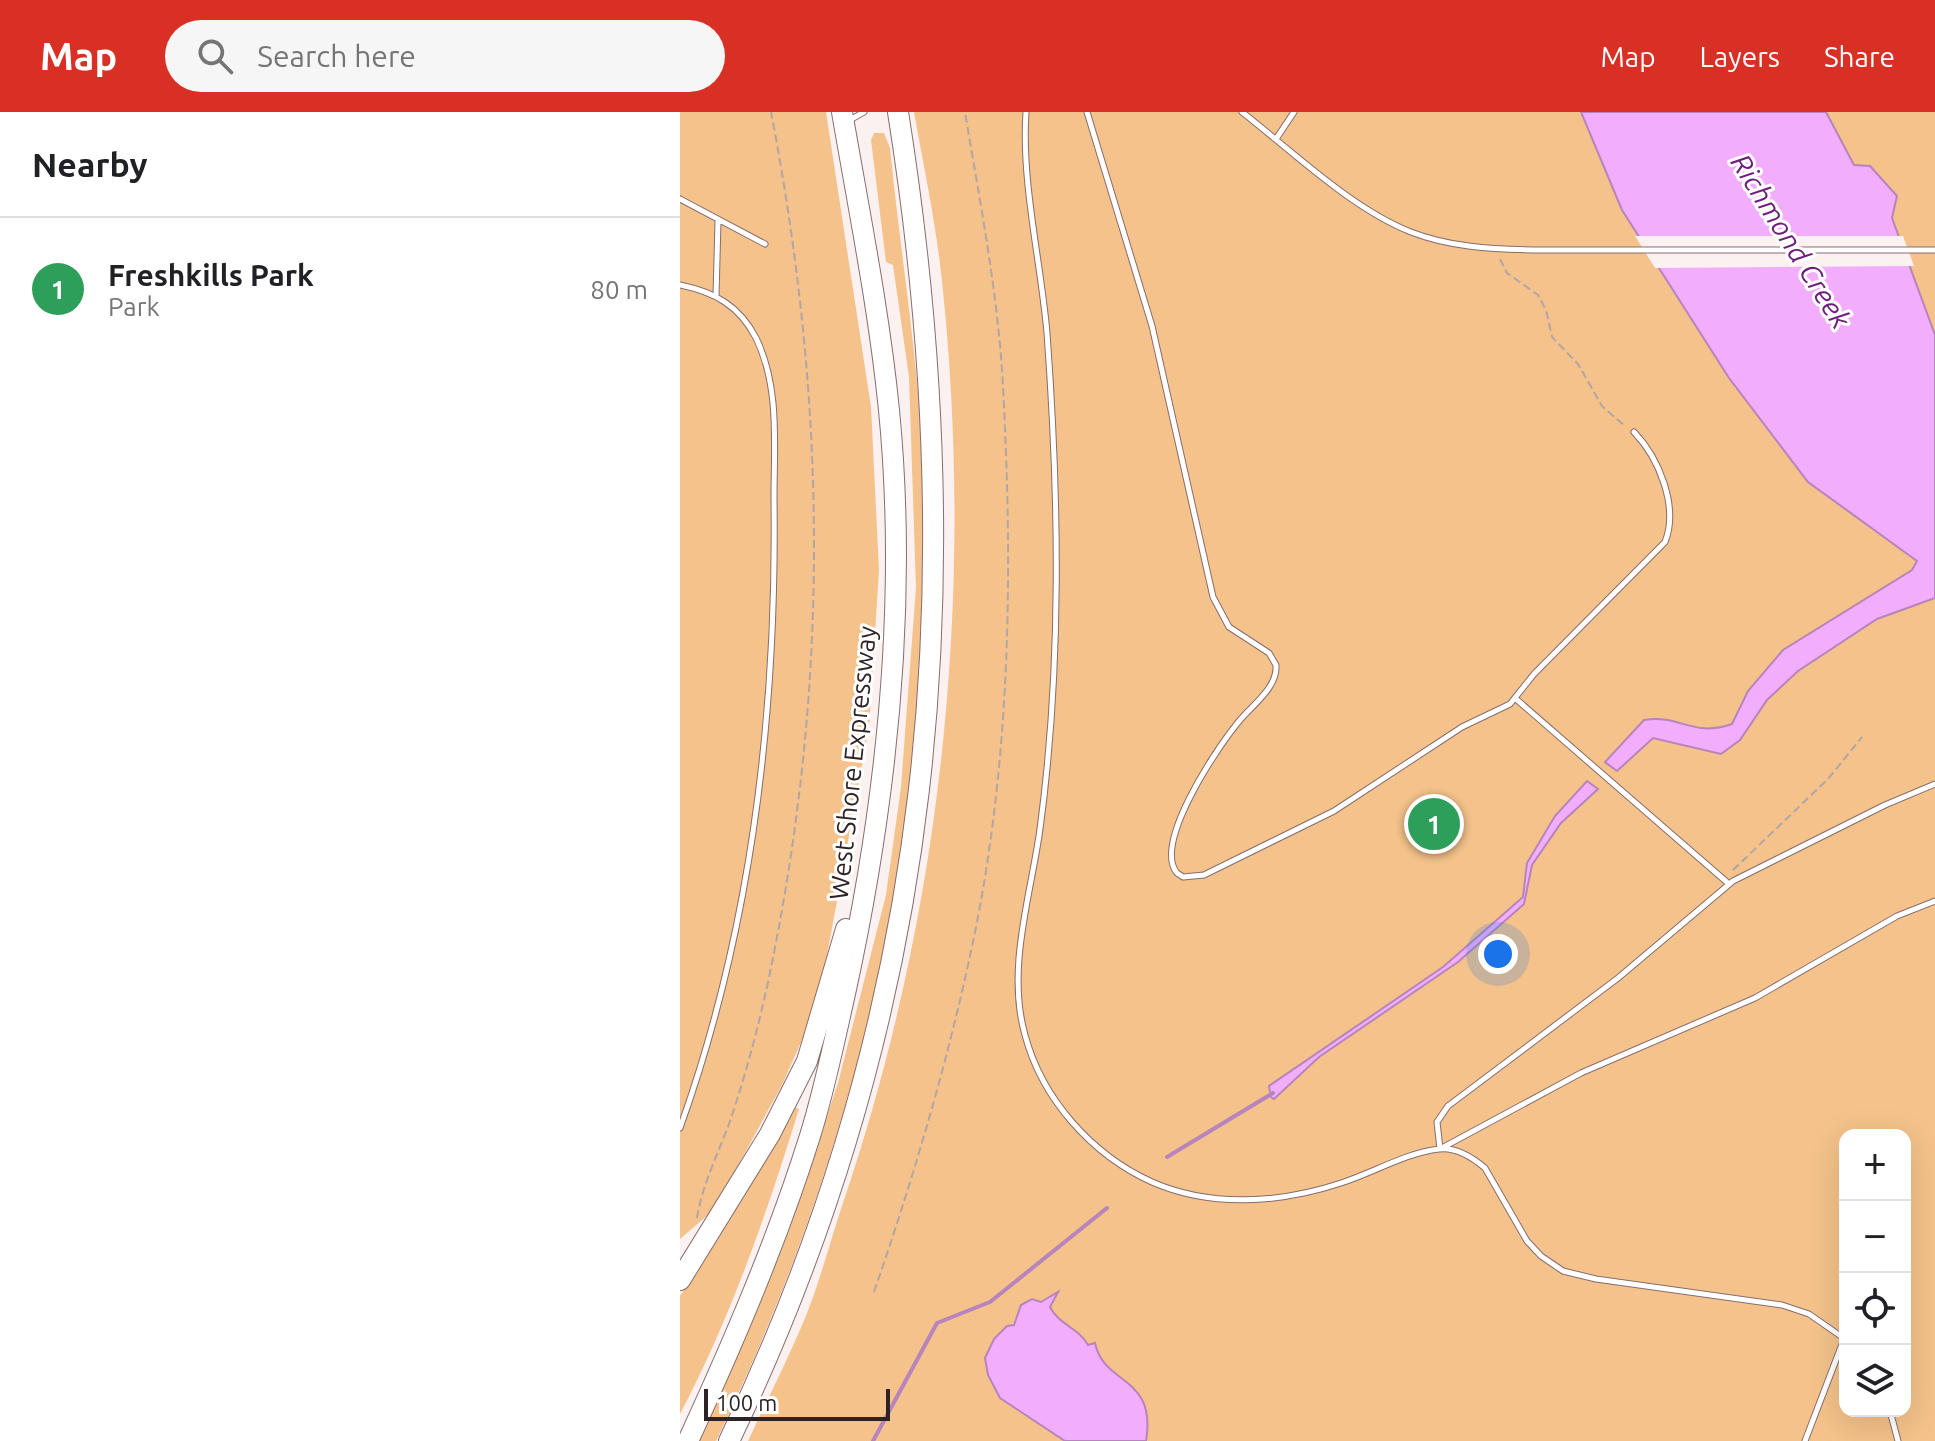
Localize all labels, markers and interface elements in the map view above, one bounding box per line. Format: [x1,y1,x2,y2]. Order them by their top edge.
search box [165,20,725,92]
icon: search [193,34,237,78]
text: Map [40,35,117,77]
text: Search here [257,39,416,73]
text: Map [1600,41,1656,72]
text: Layers [1700,41,1780,72]
text: Share [1824,41,1895,72]
text: Nearby [32,145,147,183]
water label: Richmond Creek [1725,148,1858,334]
text: Freshkills Park [108,258,314,292]
text: 1 [51,275,65,304]
text: 80 m [590,275,648,304]
text: Park [108,292,160,321]
street label: West Shore Expressway [824,625,881,901]
pin: 1 [1408,794,1460,854]
your location [1478,934,1518,974]
map controls [1839,1129,1911,1417]
button: + [1839,1129,1911,1201]
button: − [1839,1201,1911,1273]
button: locate [1839,1273,1911,1345]
button: layers [1839,1345,1911,1417]
scale bar [704,1385,890,1421]
text: 100 m [716,1390,777,1415]

